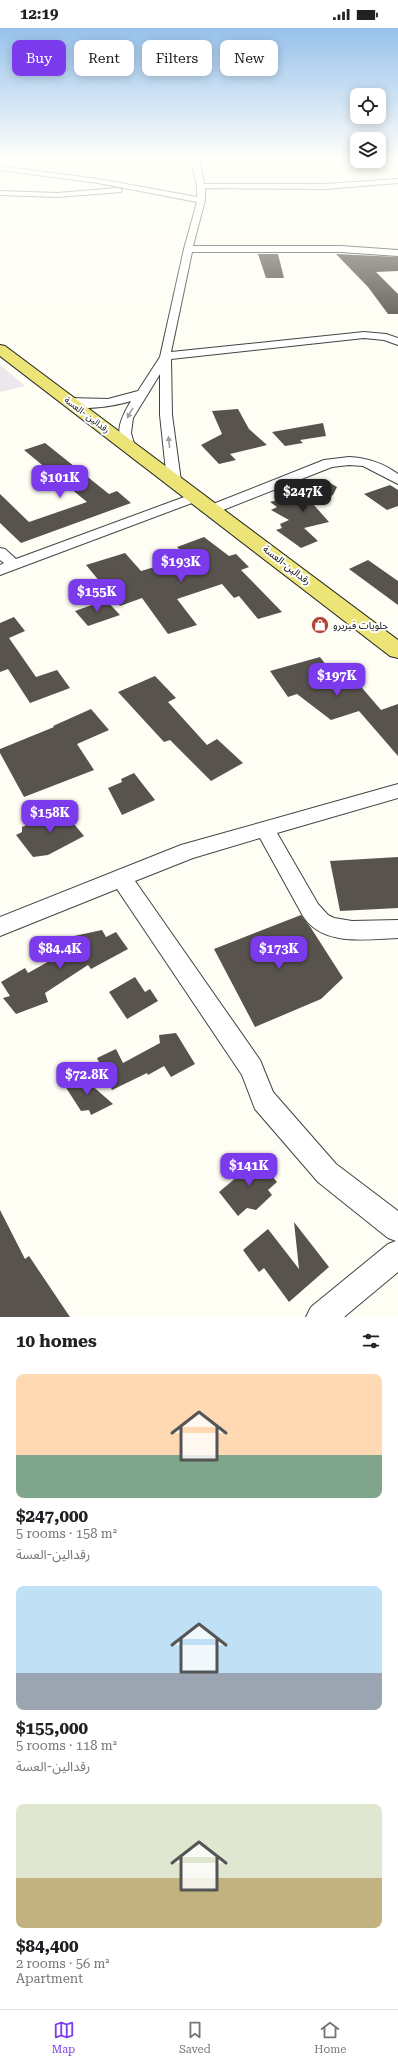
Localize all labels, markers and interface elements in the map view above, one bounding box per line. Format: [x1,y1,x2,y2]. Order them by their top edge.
text: 12:19 [20,5,58,23]
chip: Buy [12,40,66,76]
chip: Rent [74,40,134,76]
chip: Filters [142,40,212,76]
chip: New [220,40,278,76]
map controls [350,88,386,168]
button: locate [350,88,386,124]
button: layers [350,132,386,168]
street label: رقدالين -العسة [62,395,111,436]
one-way arrow [127,407,134,419]
one-way arrow [166,436,172,448]
pin: $101K [32,465,88,499]
text: $101K [40,470,80,485]
pin: $247K [275,479,331,513]
text: $247K [283,484,323,499]
street label: رقدالين-العسة [260,543,313,588]
pin: $193K [153,549,209,583]
text: $193K [161,554,201,569]
pin: $155K [69,579,125,613]
text: $155K [77,584,117,599]
shop icon: حلويات فيريرو [310,615,330,635]
place label: حلويات فيريرو [333,620,388,632]
pin: $197K [309,663,365,697]
text: $197K [317,668,357,683]
pin: $158K [22,800,78,834]
text: $158K [30,805,70,820]
pin: $84.4K [27,936,93,970]
pin: $173K [251,936,307,970]
text: $84.4K [38,941,82,956]
text: $173K [259,941,299,956]
pin: $72.8K [54,1062,120,1096]
text: $72.8K [65,1067,109,1082]
pin: $141K [221,1153,277,1187]
text: $141K [229,1158,269,1173]
icon: filters [360,1330,382,1352]
text: 10 homes [16,1331,97,1351]
icon: home [163,1400,235,1472]
text: $247,000 [16,1506,88,1526]
text: 5 rooms · 158 m² [16,1526,117,1541]
text: رقدالين-العسة [16,1547,90,1562]
icon: home [163,1612,235,1684]
text: $155,000 [16,1718,88,1738]
text: 5 rooms · 118 m² [16,1738,117,1753]
text: رقدالين-العسة [16,1759,90,1774]
icon: home [163,1830,235,1902]
text: $84,400 [16,1936,79,1956]
text: 2 rooms · 56 m² [16,1956,110,1971]
text: Apartment [16,1971,83,1986]
tab: Map [52,2019,75,2056]
tab: Saved [179,2019,211,2056]
tab: Home [314,2019,346,2056]

